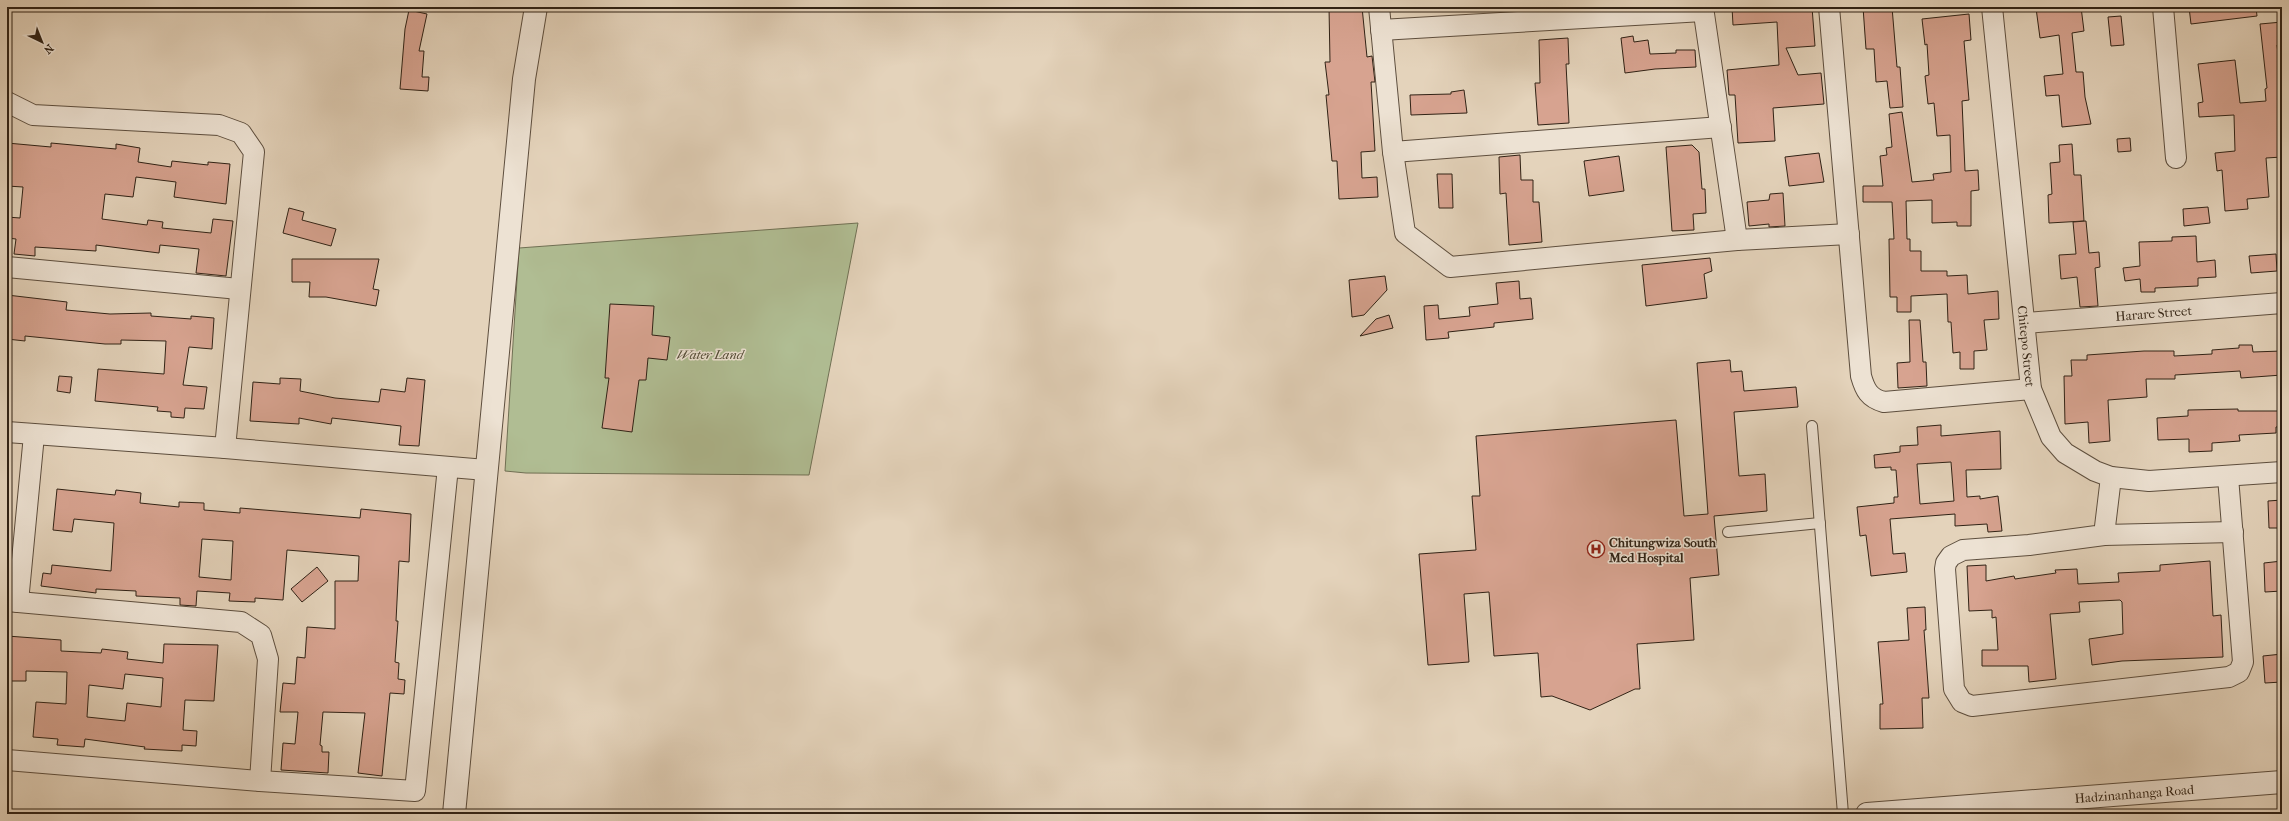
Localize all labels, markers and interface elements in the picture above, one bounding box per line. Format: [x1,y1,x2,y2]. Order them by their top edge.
north arrow [22,22,62,62]
text: N [41,41,56,57]
street label: Harare Street [2115,303,2193,324]
street label: Chitepo Street [2015,305,2038,388]
park label: Water Land [677,347,746,362]
place label: Chitungwiza South Med Hospital [1608,535,1717,566]
hospital icon: Chitungwiza South Med Hospital [1586,539,1606,559]
street label: Hadzinanhanga Road [2074,782,2195,806]

